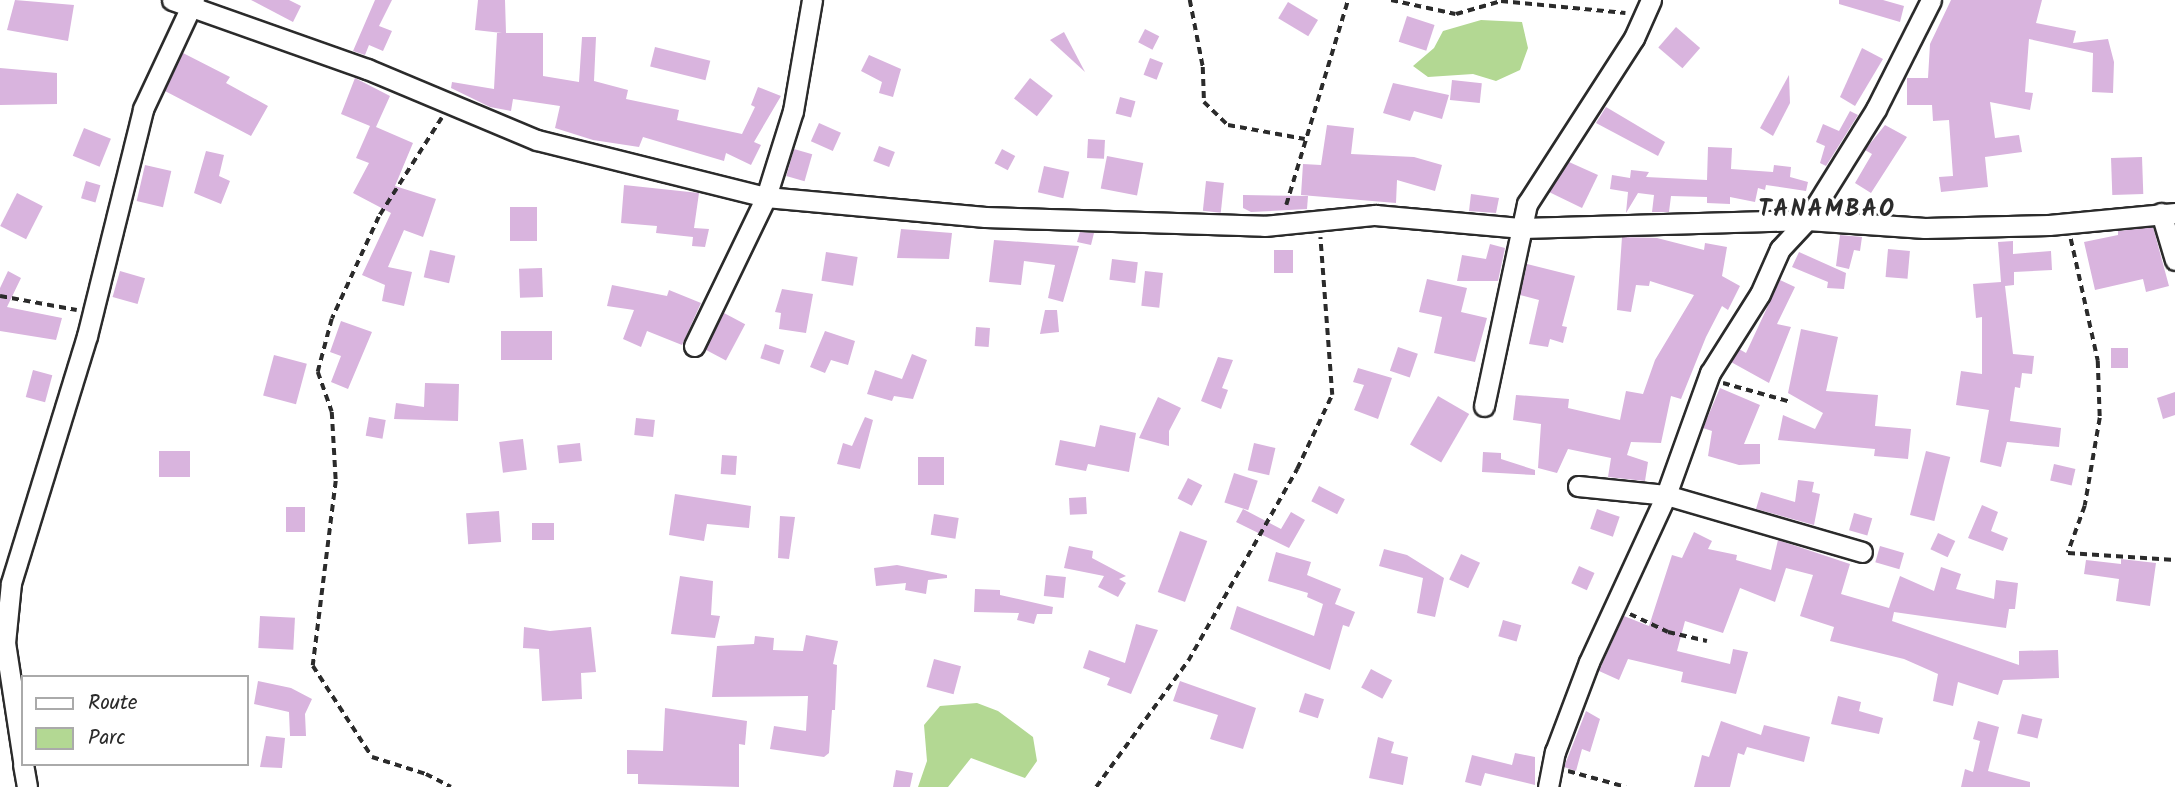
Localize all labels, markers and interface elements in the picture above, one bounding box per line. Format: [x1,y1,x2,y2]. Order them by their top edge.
district label: TANAMBAO [1759,196,1895,224]
legend [21,675,248,766]
text: Route [88,687,137,720]
text: Parc [88,722,126,755]

